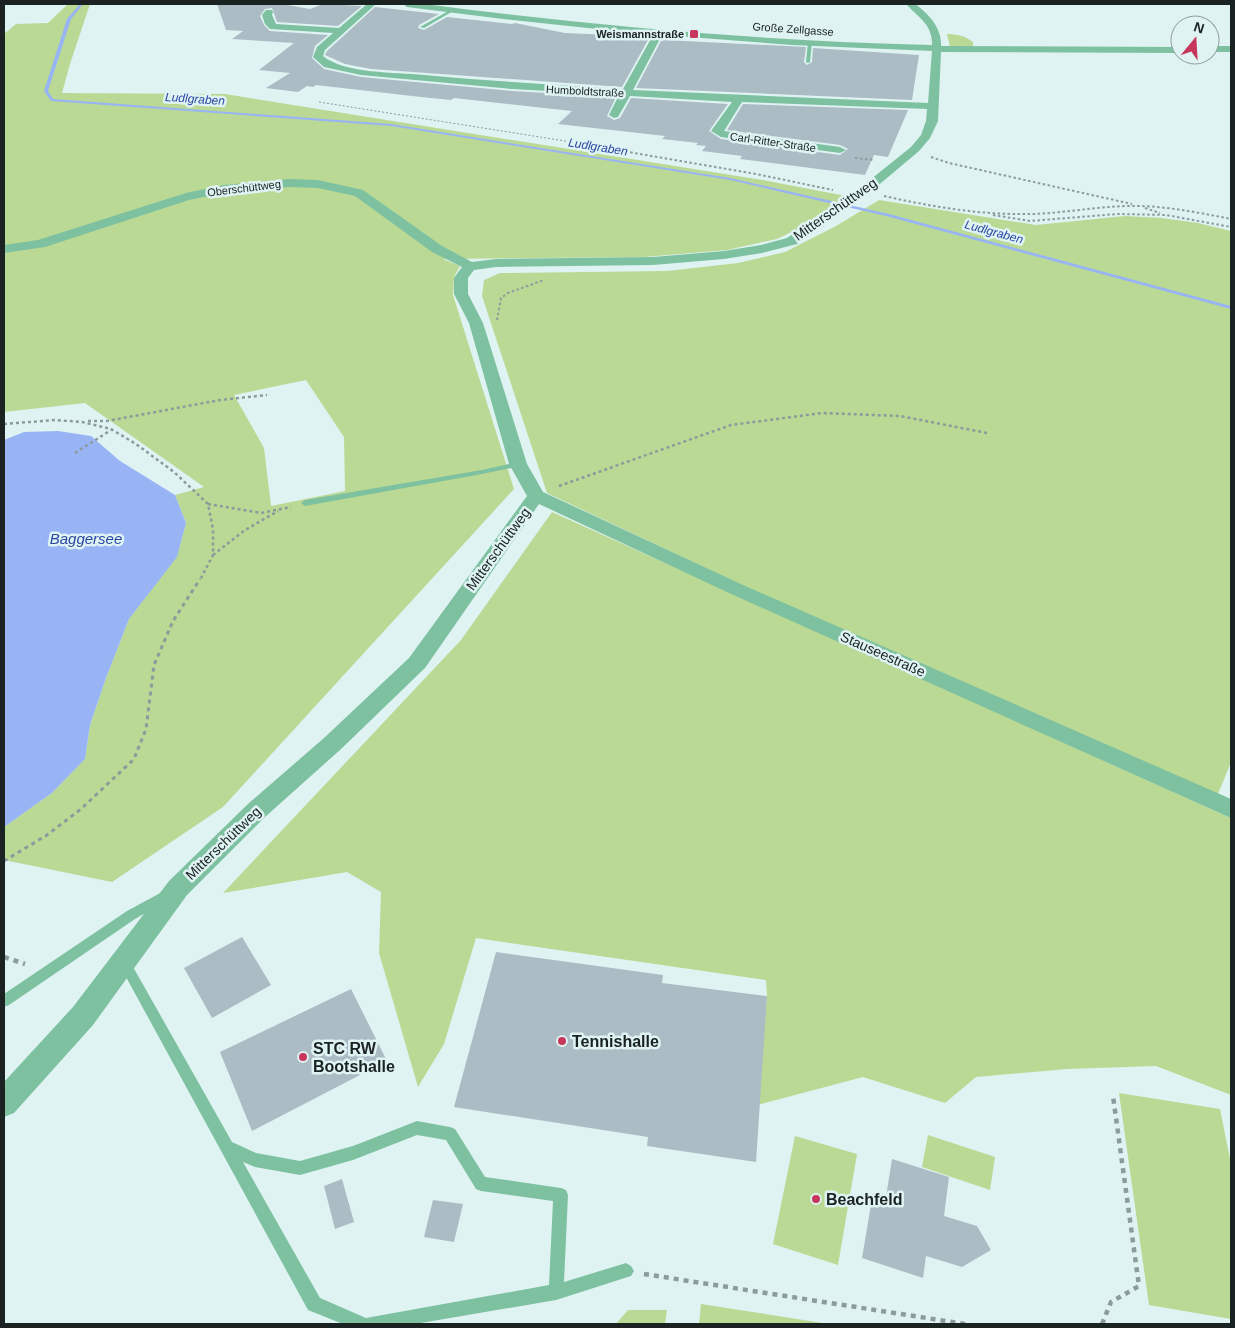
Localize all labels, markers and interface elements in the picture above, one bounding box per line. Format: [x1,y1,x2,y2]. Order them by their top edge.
north arrow [1170,15,1220,65]
text: N [1192,18,1206,37]
street label: Große Zellgasse [752,20,834,38]
place label: Weismannstraße [596,28,684,40]
marker: Weismannstraße [688,28,700,40]
street label: Humboldtstraße [546,83,624,99]
water label: Ludlgraben [165,90,226,108]
street label: Carl-Ritter-Straße [729,130,817,154]
water label: Ludlgraben [567,135,629,159]
street label: Mitterschüttweg [790,174,880,244]
street label: Oberschüttweg [207,178,281,198]
water label: Ludlgraben [963,217,1025,247]
street label: Mitterschüttweg [463,505,533,593]
water label: Baggersee [50,530,122,547]
street label: Stauseestraße [838,628,928,680]
street label: Mitterschüttweg [182,803,264,883]
place label: Tennishalle [572,1033,659,1050]
marker: Tennishalle [556,1035,568,1047]
place label: STC RW Bootshalle [313,1040,395,1075]
marker: STC RW Bootshalle [297,1051,309,1063]
place label: Beachfeld [826,1191,902,1208]
marker: Beachfeld [810,1193,822,1205]

